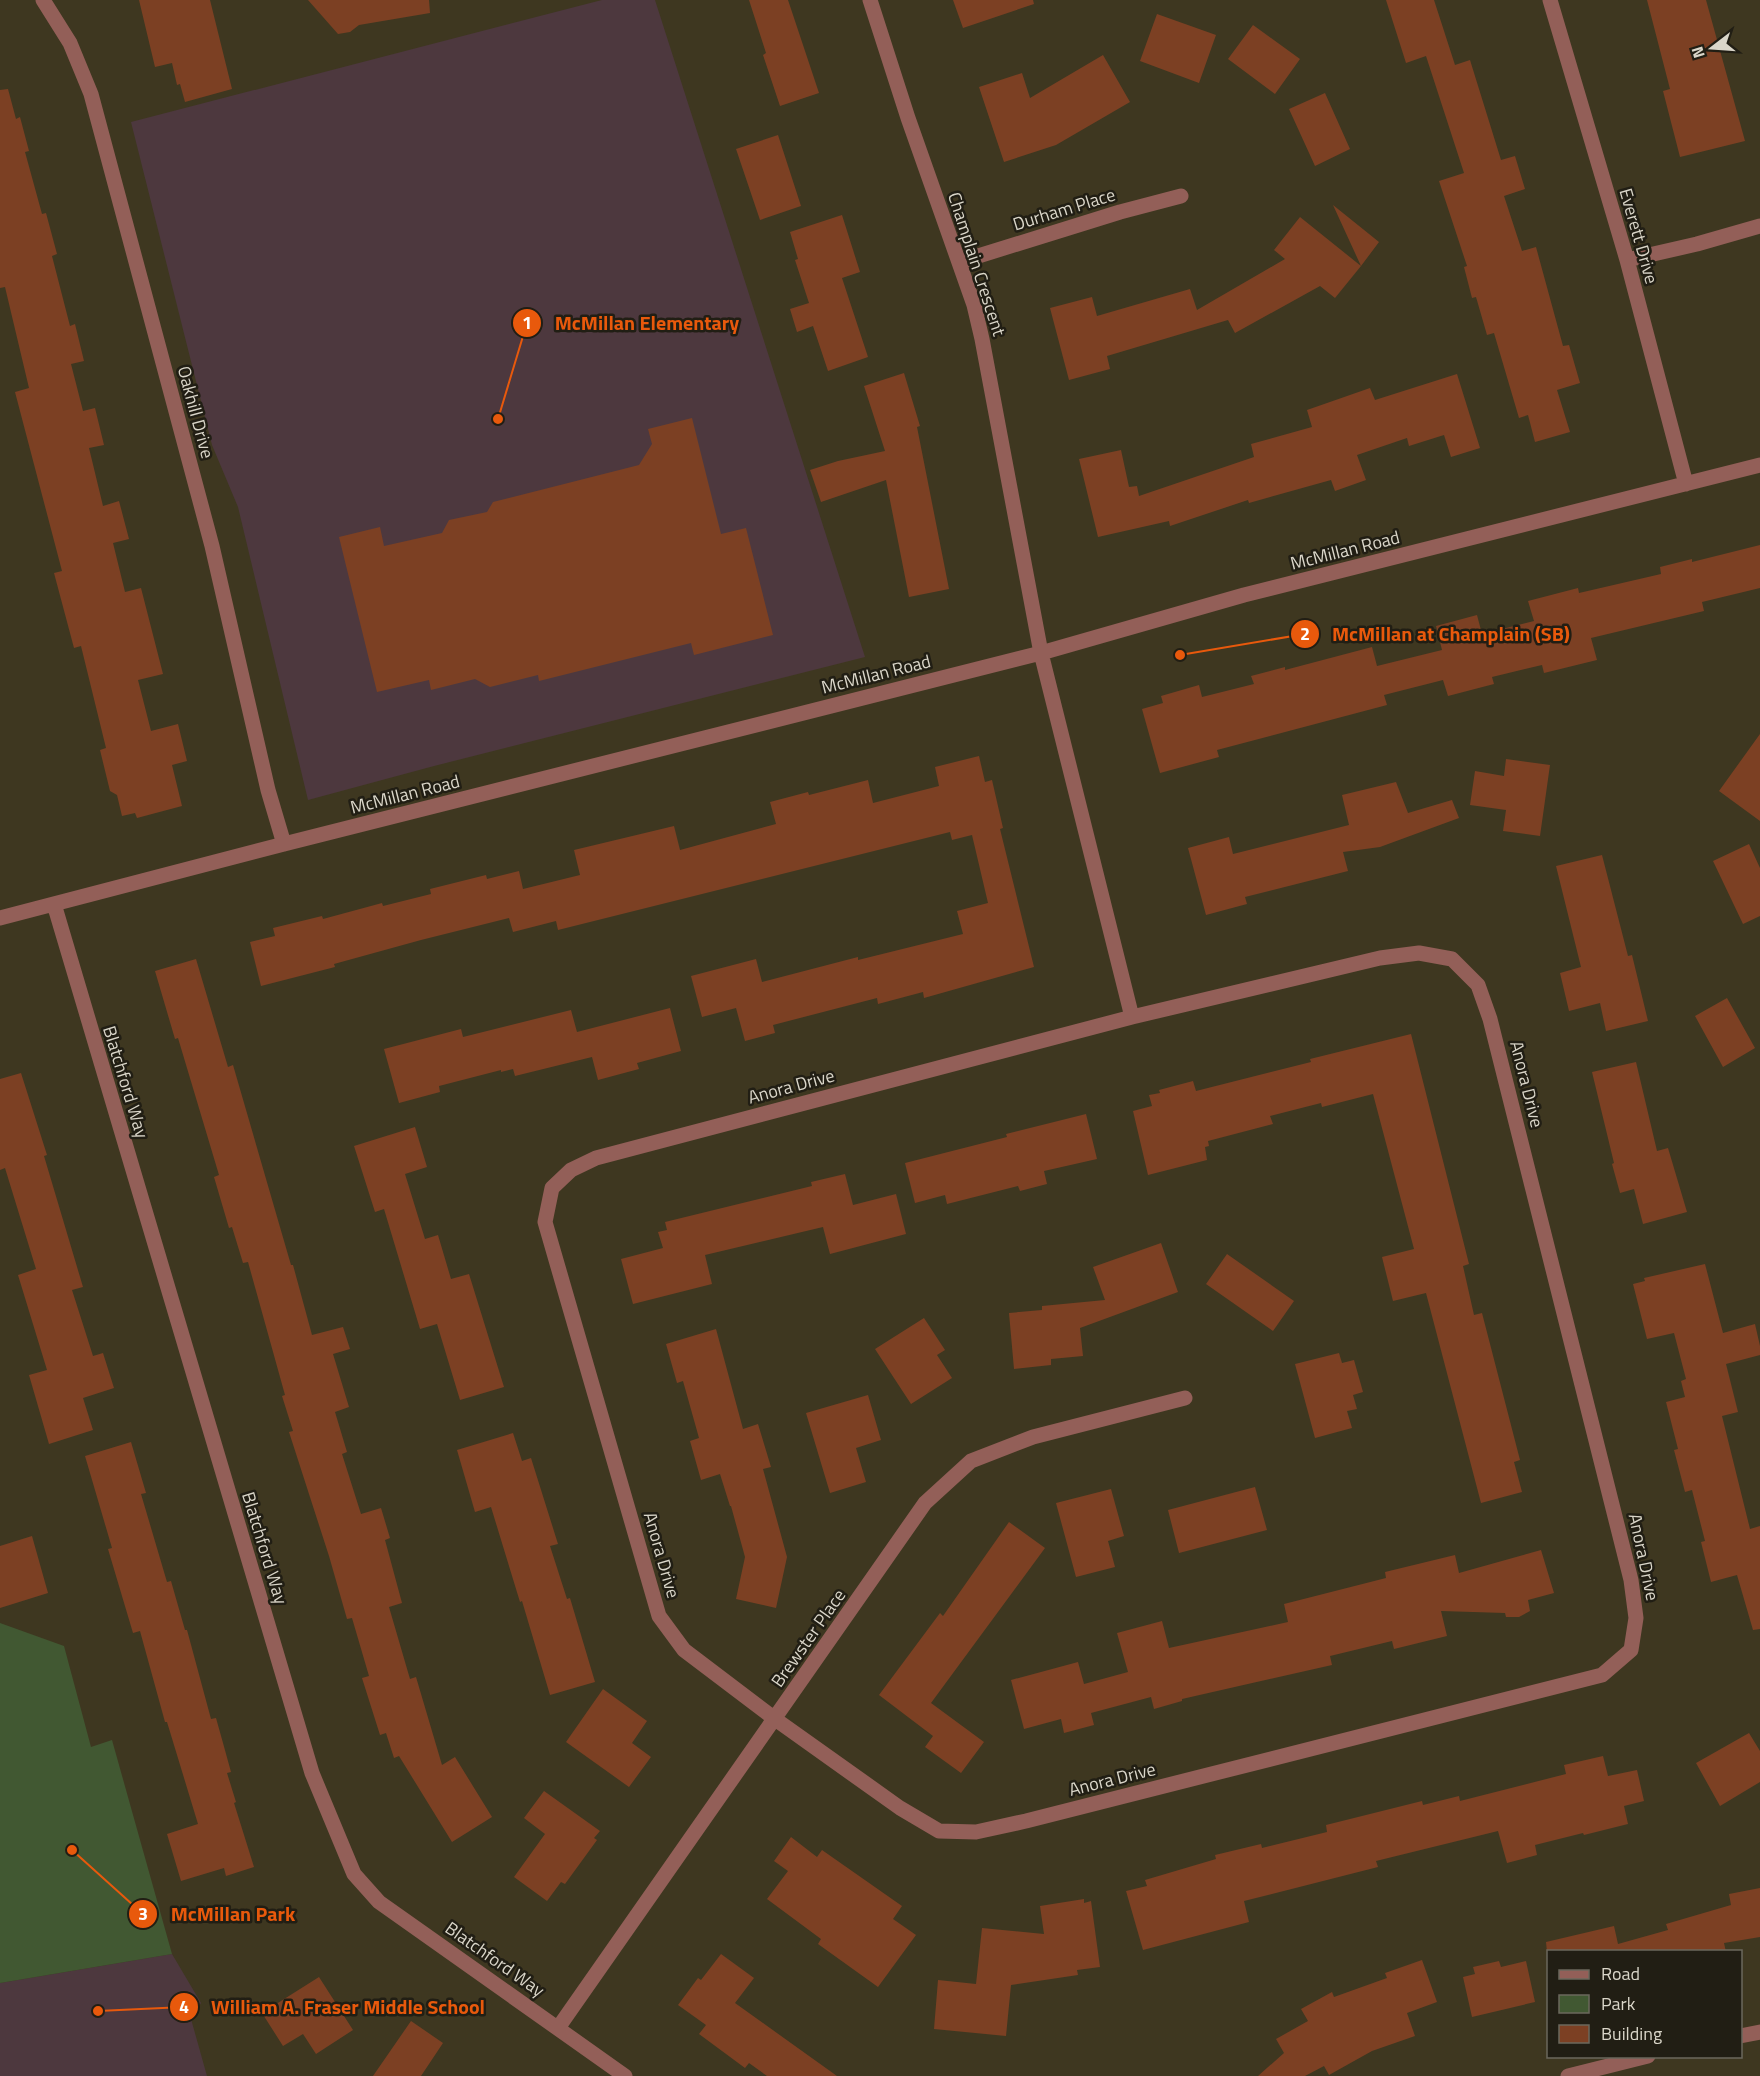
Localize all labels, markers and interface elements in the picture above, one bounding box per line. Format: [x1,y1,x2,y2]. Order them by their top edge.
north arrow [1682,18,1742,78]
text: N [1685,44,1711,61]
street label: Durham Place [1009,181,1119,237]
street label: Everett Drive [1612,185,1666,287]
street label: Champlain Crescent [941,189,1013,340]
callout: McMillan Elementary [512,304,751,342]
text: McMillan Elementary [555,307,739,338]
text: 1 [522,309,532,336]
street label: Oakhill Drive [171,363,221,461]
street label: McMillan Road [1287,523,1403,577]
callout: McMillan at Champlain (SB) [1290,615,1582,653]
text: McMillan at Champlain (SB) [1332,618,1570,649]
text: 2 [1300,620,1310,647]
street label: McMillan Road [818,647,934,701]
street label: McMillan Road [347,767,463,821]
street label: Blatchford Way [96,1023,156,1142]
street label: Anora Drive [1503,1038,1551,1130]
street label: Anora Drive [745,1062,837,1110]
street label: Blatchford Way [235,1489,295,1608]
street label: Anora Drive [637,1509,687,1601]
street label: Anora Drive [1622,1511,1666,1603]
street label: Brewster Place [764,1583,852,1693]
street label: Anora Drive [1066,1755,1158,1803]
callout: McMillan Park [128,1895,307,1933]
text: McMillan Park [171,1898,296,1929]
text: 3 [138,1900,148,1927]
street label: Blatchford Way [440,1915,551,2004]
legend [1547,1950,1742,2058]
text: Road [1601,1960,1640,1987]
callout: William A. Fraser Middle School [169,1988,497,2026]
text: Park [1601,1990,1636,2017]
text: William A. Fraser Middle School [211,1991,485,2022]
text: 4 [179,1993,189,2020]
text: Building [1601,2020,1662,2047]

